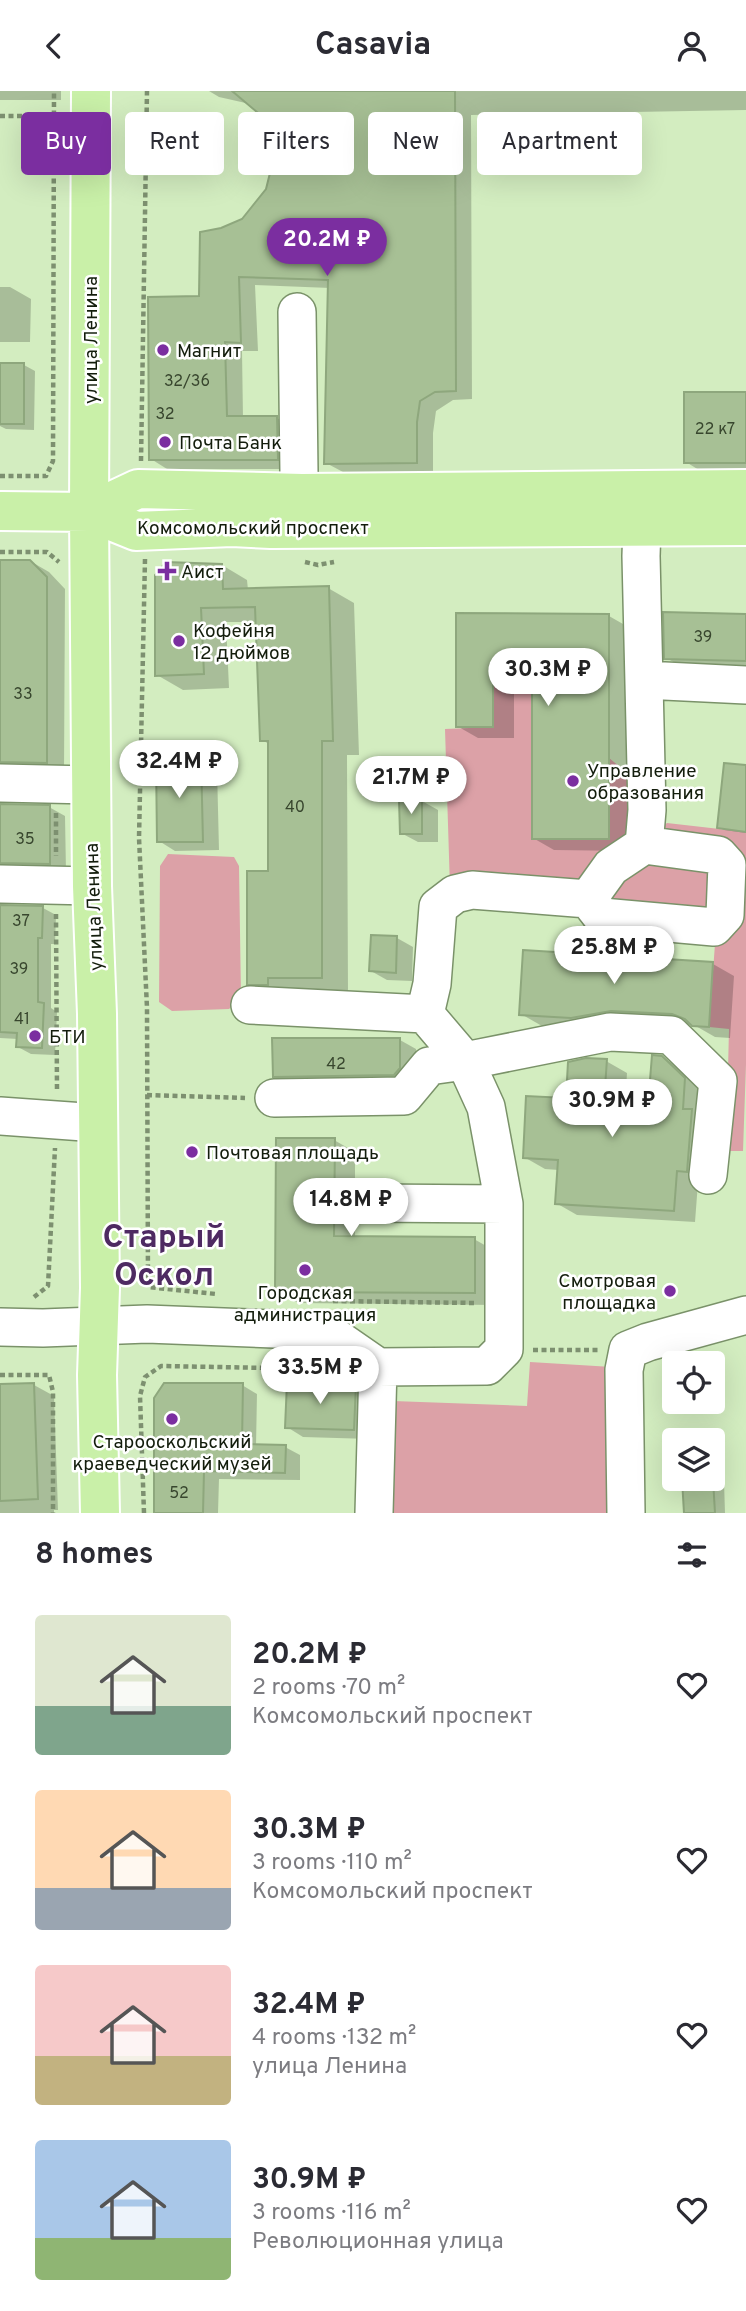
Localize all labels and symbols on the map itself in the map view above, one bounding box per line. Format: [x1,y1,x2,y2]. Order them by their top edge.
pin: 20.2M ₽ [262,219,392,278]
street label: улица Ленина [80,276,104,404]
place label: Магнит [177,340,242,364]
marker: Магнит [155,342,171,358]
house number: 32/36 [164,372,210,392]
house number: 32 [155,405,175,425]
house number: 22 к7 [695,420,735,440]
place label: Почта Банк [179,432,282,456]
marker: Почта Банк [157,434,173,450]
street label: Комсомольский проспект [137,517,369,541]
place label: Аист [181,561,224,585]
marker: Аист [159,563,175,579]
place label: Кофейня 12 дюймов [193,620,290,666]
house number: 39 [694,628,712,648]
marker: Кофейня 12 дюймов [171,633,187,649]
pin: 30.3M ₽ [483,649,613,708]
house number: 33 [13,685,33,705]
pin: 32.4M ₽ [114,741,244,800]
pin: 21.7M ₽ [346,757,476,816]
place label: Управление образования [587,760,704,806]
marker: Управление образования [565,773,581,789]
house number: 40 [285,798,305,818]
house number: 35 [15,830,35,850]
street label: улица Ленина [81,842,109,971]
house number: 37 [12,912,30,932]
pin: 25.8M ₽ [549,927,679,986]
house number: 39 [10,960,28,980]
house number: 41 [14,1010,30,1030]
place label: БТИ [49,1026,86,1050]
marker: БТИ [27,1028,43,1044]
house number: 42 [326,1055,346,1075]
pin: 30.9M ₽ [547,1079,677,1139]
place label: Почтовая площадь [206,1142,379,1166]
marker: Почтовая площадь [184,1144,200,1160]
pin: 14.8M ₽ [286,1179,416,1238]
district label: Старый Оскол [102,1218,226,1298]
marker: Городская администрация [297,1262,313,1278]
place label: Смотровая площадка [558,1270,656,1316]
place label: Городская администрация [234,1282,376,1328]
marker: Смотровая площадка [662,1283,678,1299]
pin: 33.5M ₽ [255,1347,385,1406]
marker: Старооскольский краеведческий музей [164,1411,180,1427]
place label: Старооскольский краеведческий музей [72,1431,272,1477]
house number: 52 [169,1484,189,1504]

